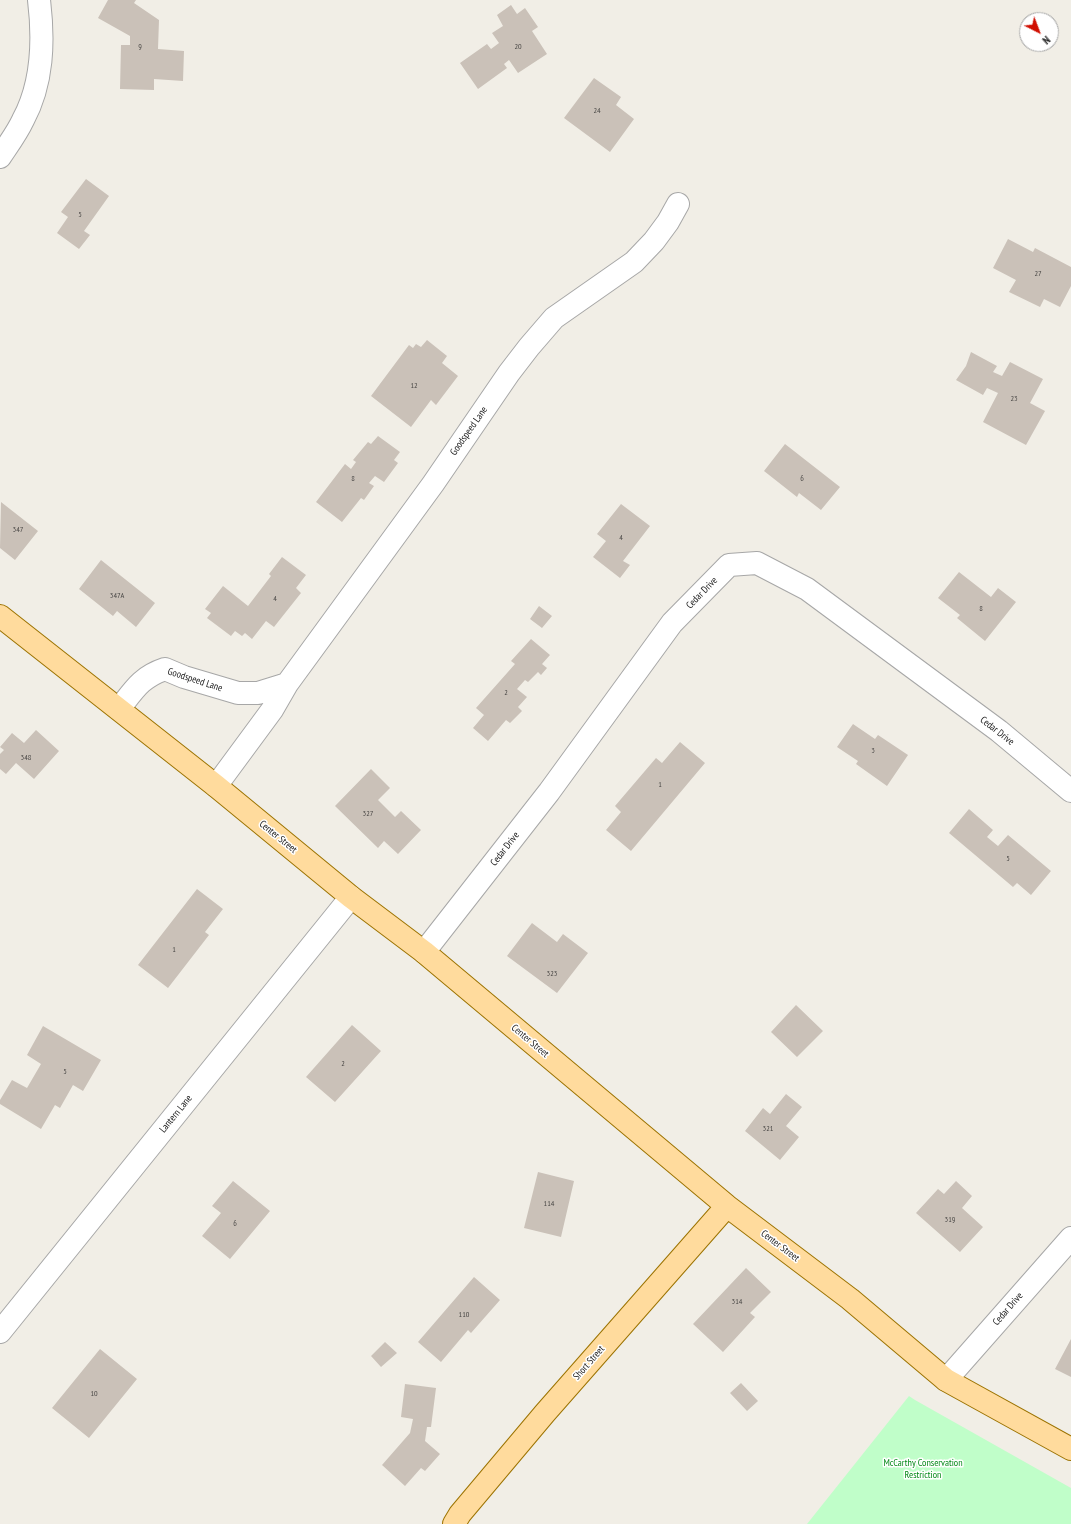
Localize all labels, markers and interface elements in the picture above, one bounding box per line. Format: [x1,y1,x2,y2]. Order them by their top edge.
north arrow [1019,12,1059,52]
text: N [1039,33,1053,47]
house number: 9 [138,42,142,52]
house number: 20 [514,42,522,52]
house number: 24 [593,106,601,116]
house number: 5 [78,210,82,220]
house number: 27 [1034,269,1042,279]
house number: 12 [410,381,418,391]
house number: 23 [1010,394,1018,404]
street label: Goodspeed Lane [448,404,490,458]
house number: 8 [351,474,355,484]
house number: 6 [800,474,804,484]
house number: 347 [13,525,23,535]
house number: 4 [619,533,623,543]
street label: Cedar Drive [684,575,720,611]
house number: 347A [110,591,124,601]
house number: 4 [273,594,277,604]
house number: 8 [979,604,983,614]
street label: Goodspeed Lane [166,666,224,694]
house number: 2 [504,688,508,698]
street label: Cedar Drive [978,714,1016,748]
house number: 3 [871,746,875,756]
house number: 348 [21,753,31,763]
house number: 1 [658,780,662,790]
house number: 327 [363,809,373,819]
street label: Center Street [257,818,299,856]
street label: Cedar Drive [488,830,522,868]
house number: 5 [1006,854,1010,864]
house number: 1 [172,945,176,955]
house number: 323 [547,969,557,979]
street label: Center Street [509,1022,551,1060]
house number: 2 [341,1059,345,1069]
house number: 5 [63,1067,67,1077]
street label: Lantern Lane [157,1093,195,1135]
house number: 321 [763,1124,773,1134]
house number: 114 [544,1199,554,1209]
house number: 319 [945,1215,955,1225]
house number: 6 [233,1219,237,1229]
street label: Center Street [758,1228,802,1264]
street label: Cedar Drive [990,1290,1026,1328]
house number: 314 [732,1297,742,1307]
house number: 110 [459,1310,469,1320]
street label: Short Street [571,1343,607,1383]
house number: 10 [90,1389,98,1399]
park label: McCarthy Conservation Restriction [883,1457,963,1480]

